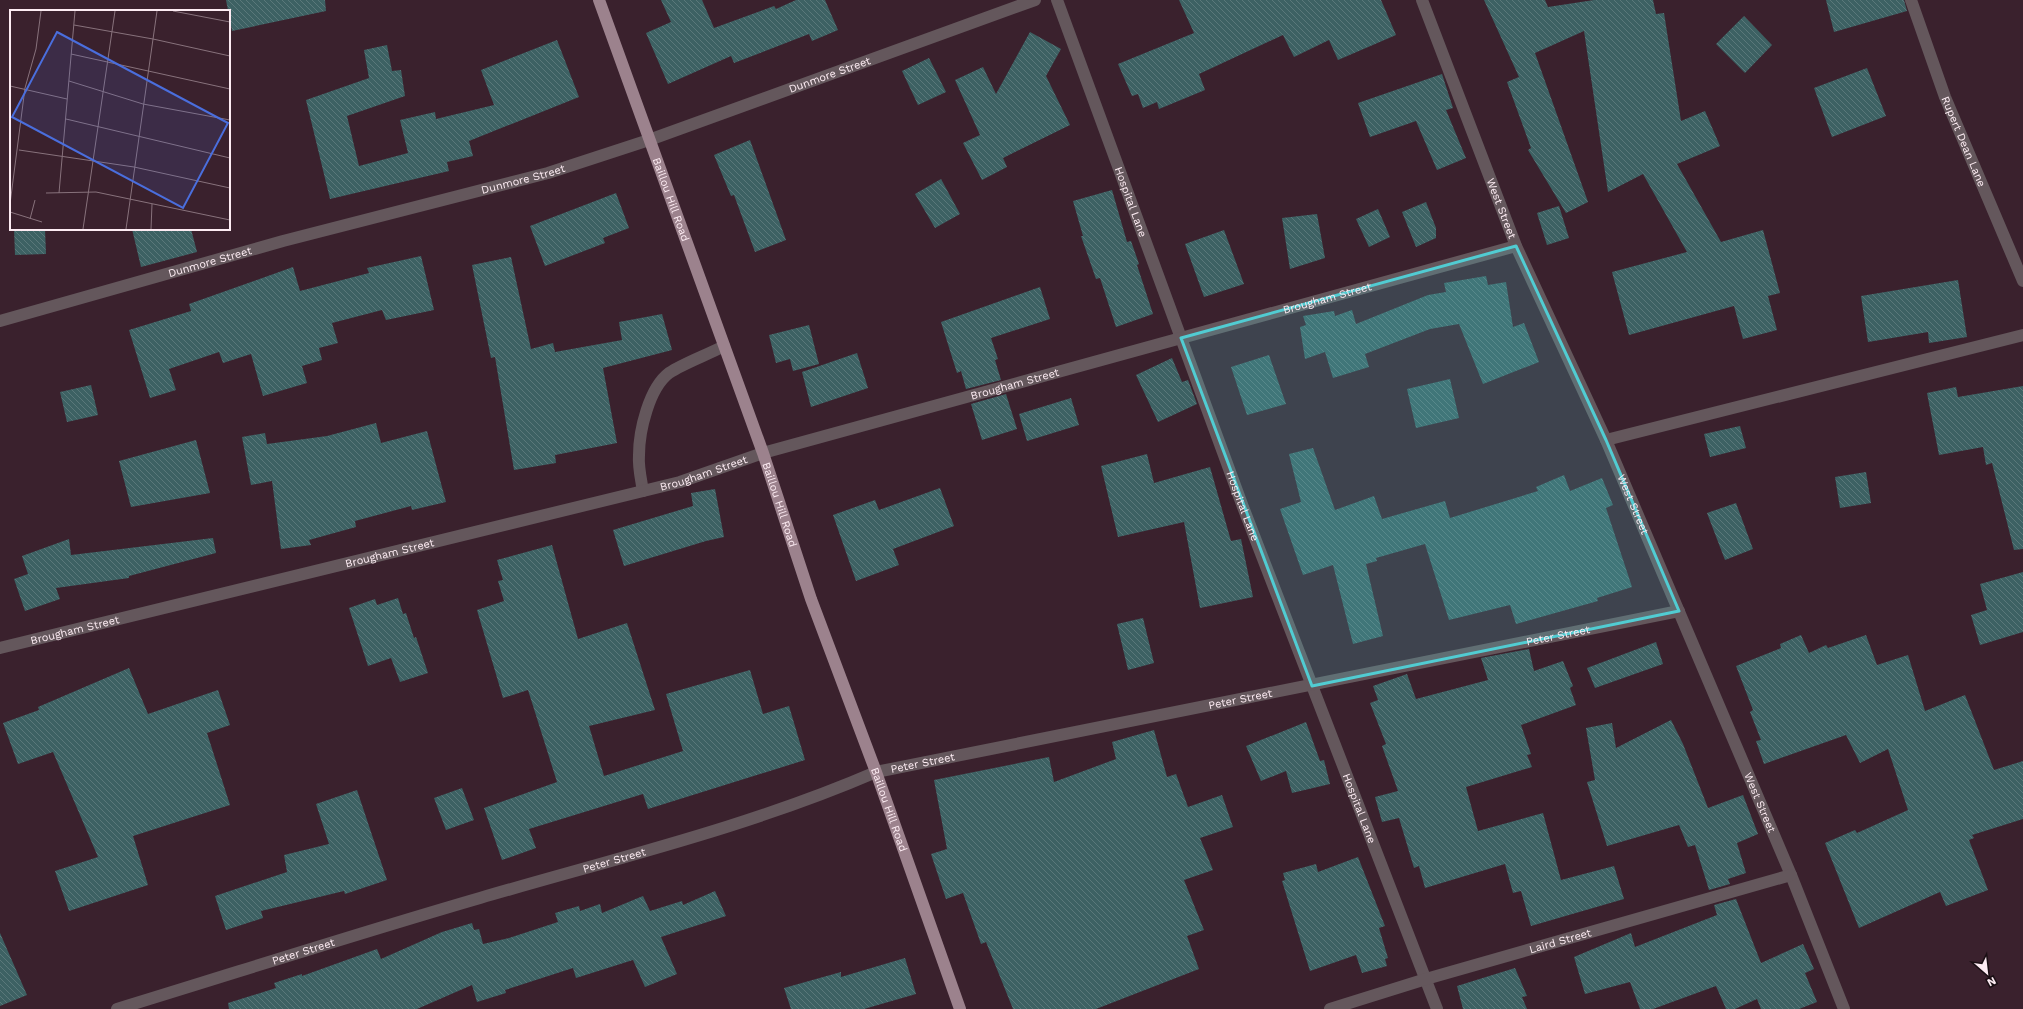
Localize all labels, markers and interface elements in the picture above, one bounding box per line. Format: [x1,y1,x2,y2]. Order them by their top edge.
inset map [10,10,230,230]
street label: Dunmore Street [787,54,873,95]
street label: Rupert Dean Lane [1939,94,1989,189]
street label: Baillou Hill Road [650,156,692,243]
street label: Dunmore Street [480,161,567,196]
street label: Hospital Lane [1112,165,1150,239]
street label: West Street [1484,176,1519,241]
street label: Dunmore Street [167,244,253,280]
street label: Brougham Street [1281,279,1373,316]
street label: Brougham Street [969,365,1061,402]
street label: Brougham Street [658,452,749,493]
street label: Baillou Hill Road [760,461,800,548]
street label: Hospital Lane [1224,469,1262,543]
street label: West Street [1615,472,1652,537]
street label: Brougham Street [344,536,436,570]
street label: Brougham Street [29,613,121,647]
street label: Peter Street [1525,622,1591,648]
street label: Peter Street [1207,686,1274,712]
street label: Peter Street [889,750,956,775]
street label: Baillou Hill Road [868,766,910,853]
street label: West Street [1742,770,1779,835]
street label: Hospital Lane [1340,771,1379,845]
street label: Peter Street [581,845,648,875]
street label: Laird Street [1528,926,1593,956]
street label: Peter Street [270,935,337,967]
north arrow [1967,953,2007,993]
text: N [1985,974,1998,989]

